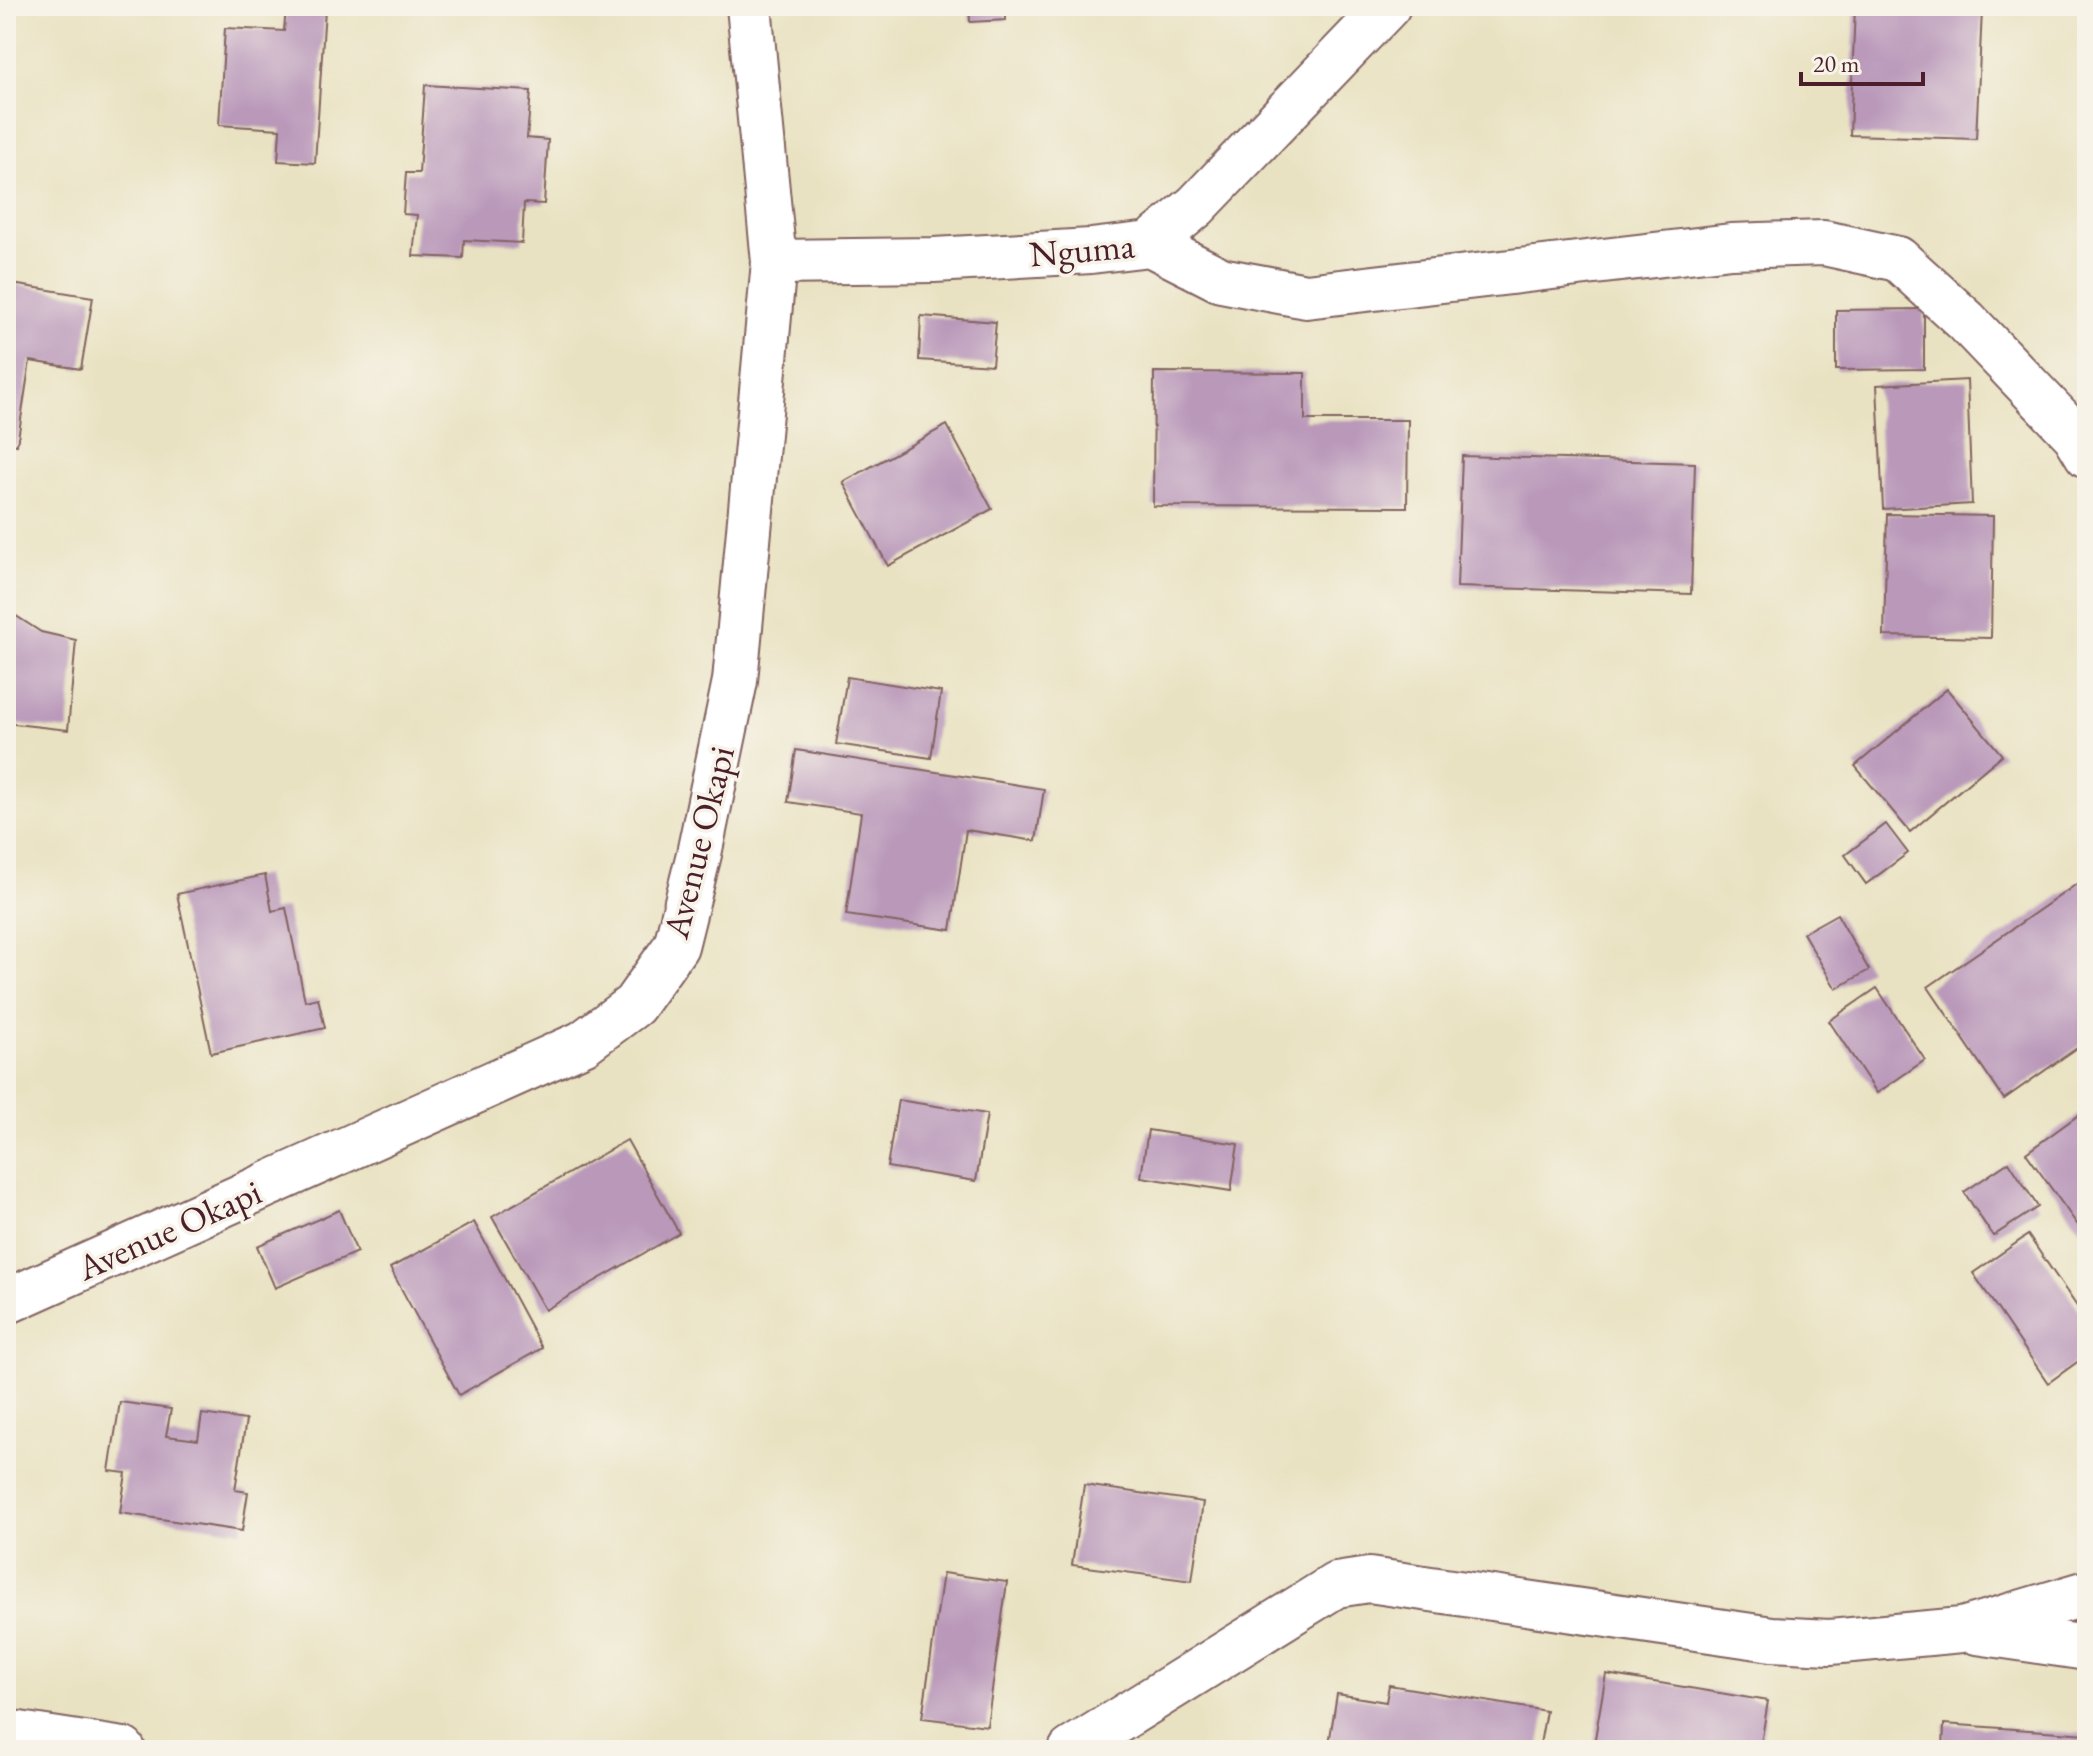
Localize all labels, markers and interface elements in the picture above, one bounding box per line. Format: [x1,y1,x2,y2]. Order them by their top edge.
scale bar [1801,36,1923,86]
text: 20 m [1813,48,1860,79]
street label: Nguma [1027,221,1137,278]
street label: Avenue Okapi [652,741,745,944]
street label: Avenue Okapi [69,1168,269,1291]

